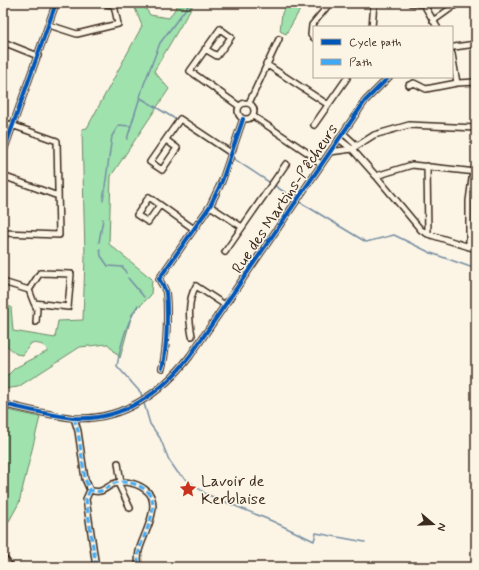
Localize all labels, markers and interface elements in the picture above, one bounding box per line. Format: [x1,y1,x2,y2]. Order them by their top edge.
legend [313,26,453,78]
text: Cycle path [349,35,401,51]
text: Path [349,55,372,71]
street label: Rue des Martins-Pêcheurs [227,120,343,278]
place label: Lavoir de Kerblaise [201,471,266,510]
place icon: Lavoir de Kerblaise [178,479,198,499]
north arrow [413,504,453,544]
text: N [434,521,449,533]

